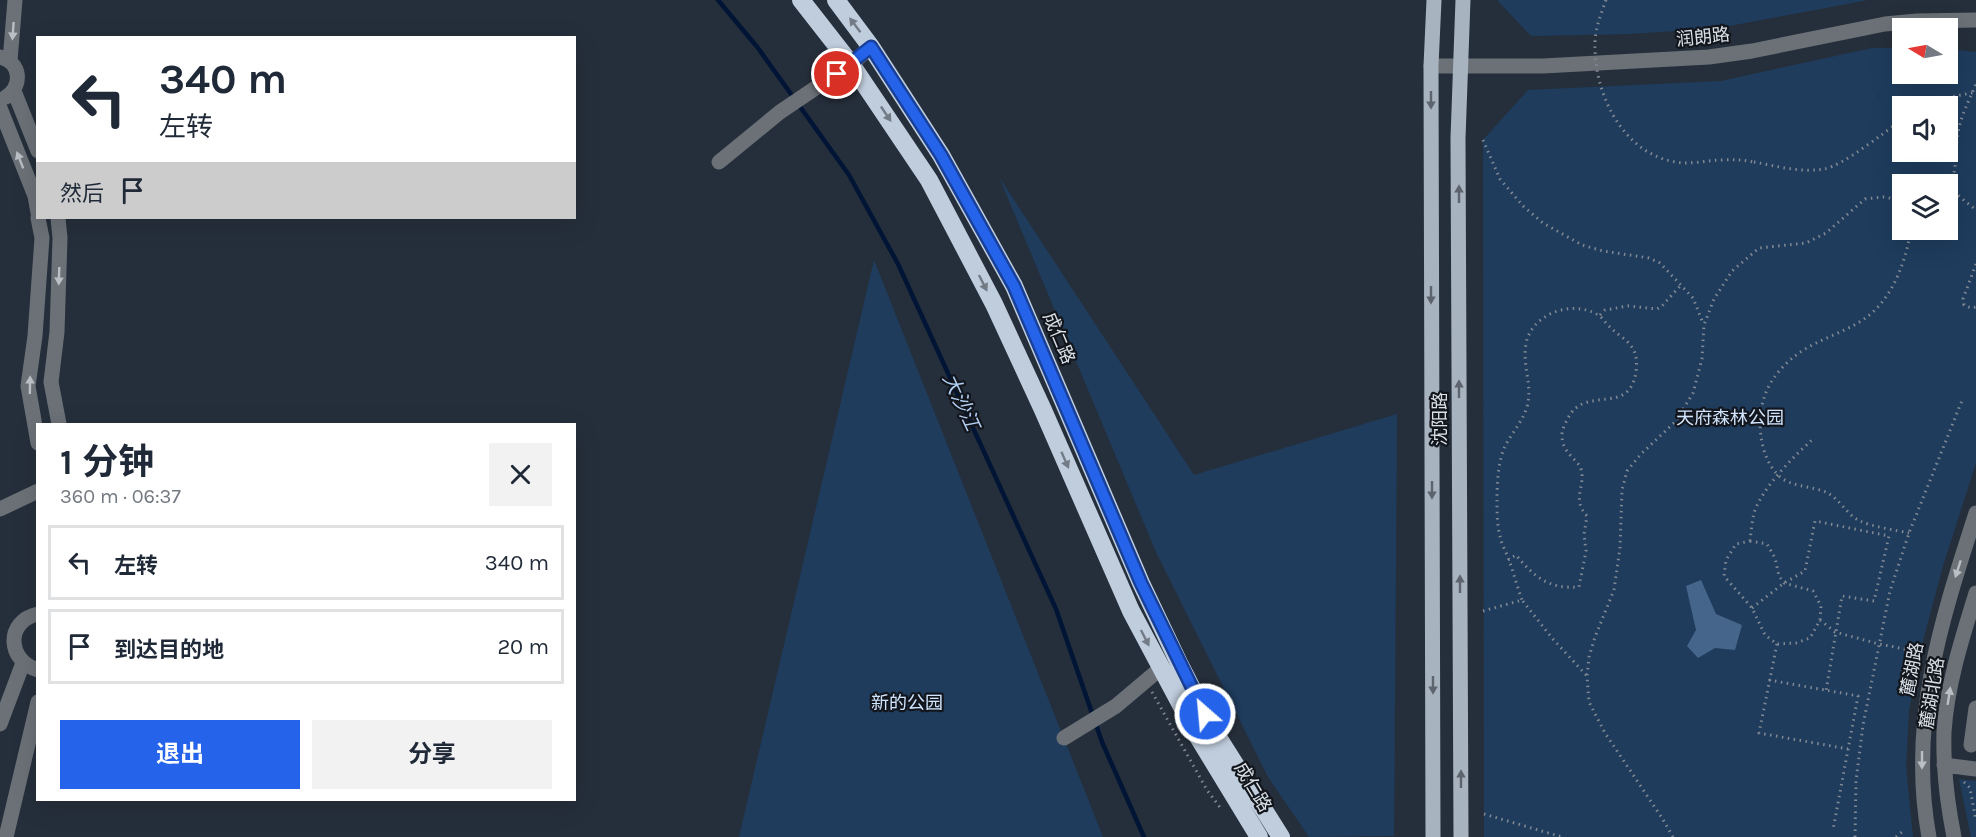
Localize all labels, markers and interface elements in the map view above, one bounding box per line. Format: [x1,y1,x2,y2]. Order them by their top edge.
one-way arrow [849,18,861,33]
north arrow [1892,18,1958,84]
map controls [1892,18,1958,240]
one-way arrow [8,21,17,40]
street label: 润朗路 [1675,23,1731,51]
pin [811,48,862,99]
text: 340 m [159,54,287,104]
icon: arrive [820,57,853,90]
icon: left [60,60,138,138]
one-way arrow [1426,91,1436,110]
button: sound [1892,96,1958,162]
one-way arrow [880,106,892,122]
text: 左转 [159,111,213,143]
one-way arrow [15,150,25,168]
icon: arrive [116,174,149,207]
button: layers [1892,174,1958,240]
text: 然后 [60,181,104,207]
one-way arrow [1454,184,1464,203]
one-way arrow [54,266,64,285]
one-way arrow [978,275,988,292]
one-way arrow [1426,286,1436,305]
street label: 成仁路 [1038,309,1080,367]
water label: 大沙江 [938,370,985,436]
one-way arrow [25,375,35,394]
one-way arrow [1455,379,1464,398]
street label: 沈阳路 [1429,392,1451,446]
park label: 天府森林公园 [1676,407,1784,429]
text: 1 分钟 [60,441,154,483]
button: close [489,443,552,506]
one-way arrow [1061,451,1070,469]
one-way arrow [1427,481,1437,500]
text: 360 m · 06:37 [60,485,181,508]
icon: left [63,546,96,579]
text: 340 m [485,550,549,576]
text: 左转 [114,553,158,579]
one-way arrow [1953,560,1962,578]
one-way arrow [1455,574,1465,593]
icon: arrive [63,630,96,663]
one-way arrow [1140,630,1150,647]
text: 20 m [497,634,549,660]
text: 到达目的地 [114,637,224,663]
street label: 麓湖路 [1896,640,1928,698]
street label: 麓湖北路 [1916,656,1948,730]
one-way arrow [1428,676,1438,695]
position arrow [1173,682,1237,746]
one-way arrow [1945,686,1954,705]
park label: 新的公园 [871,692,943,714]
button: 退出 [60,720,300,789]
button: 分享 [312,720,552,789]
one-way arrow [1917,750,1927,769]
street label: 成仁路 [1230,758,1276,816]
one-way arrow [1456,769,1466,788]

